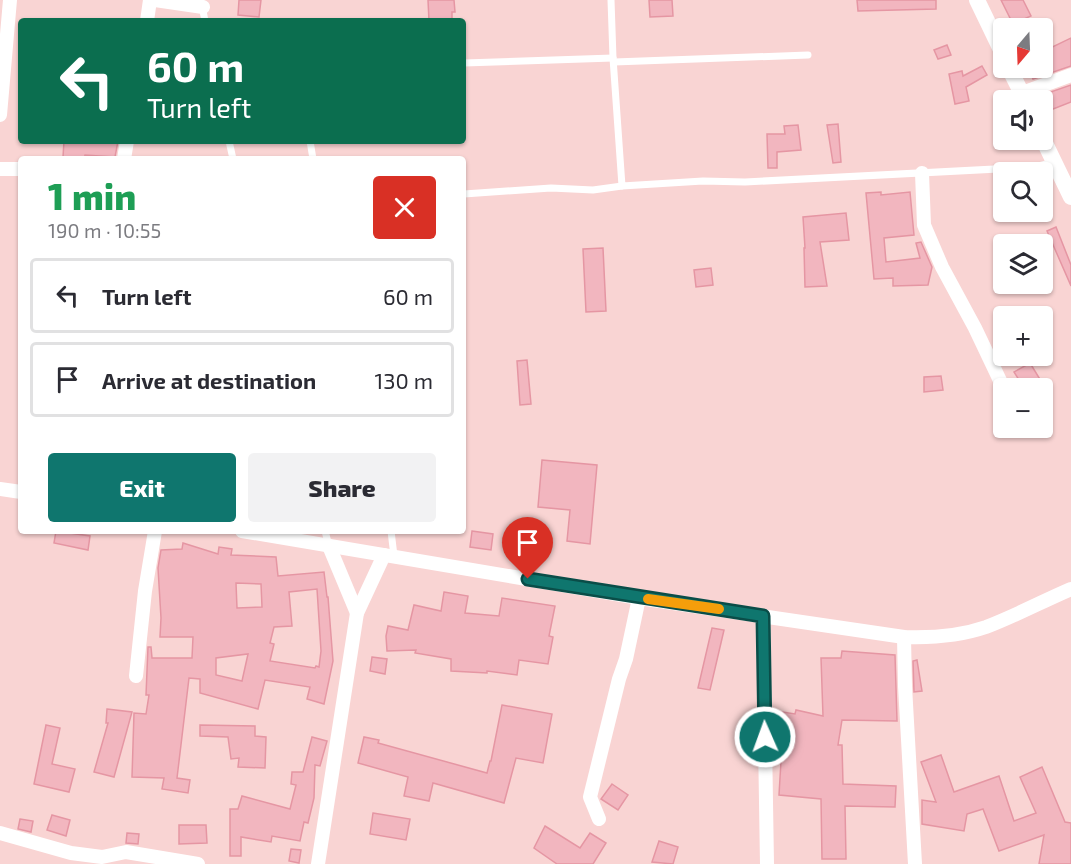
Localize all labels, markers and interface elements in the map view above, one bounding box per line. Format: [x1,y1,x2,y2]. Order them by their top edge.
north arrow [993,18,1053,78]
map controls [993,18,1053,438]
text: 60 m [147,40,244,90]
icon: left [48,42,126,120]
button: sound [993,90,1053,150]
text: Turn left [147,91,251,123]
button: search [993,162,1053,222]
text: 1 min [48,174,136,217]
button: close [373,176,436,239]
text: 190 m · 10:55 [48,218,161,242]
button: layers [993,234,1053,294]
icon: left [51,279,84,312]
text: Turn left [102,283,191,309]
text: 60 m [383,283,433,309]
button: + [993,306,1053,366]
icon: arrive [51,363,84,396]
text: Arrive at destination [102,367,316,393]
text: 130 m [375,367,433,393]
button: − [993,378,1053,438]
button: Exit [48,453,236,522]
button: Share [248,453,436,522]
pin [502,517,553,579]
icon: arrive [511,526,544,559]
position arrow [733,705,797,769]

